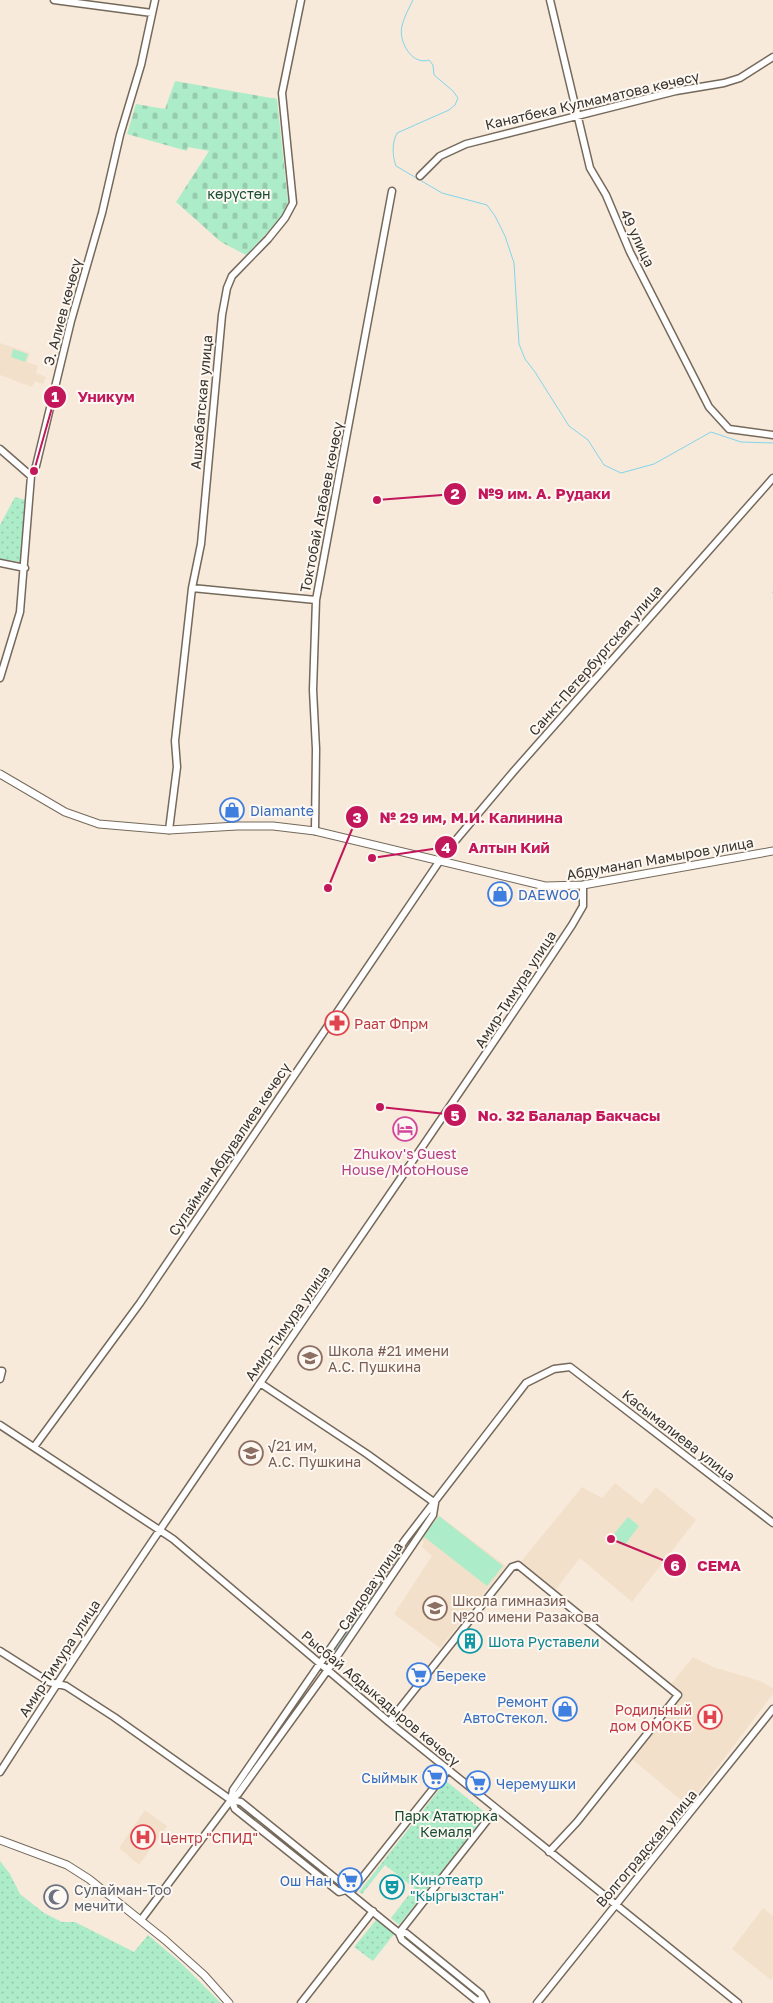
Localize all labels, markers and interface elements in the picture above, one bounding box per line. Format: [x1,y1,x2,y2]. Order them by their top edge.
street label: Канатбека Кулмаматова көчөсү [483,67,701,133]
park label: көрүстөн [207,185,271,202]
street label: 49 улица [617,207,659,269]
street label: Э. Алиев көчөсү [40,256,85,368]
street label: Ашхабатская улица [187,334,215,470]
callout: Уникум [42,382,145,412]
text: 1 [51,387,59,405]
text: Уникум [77,387,135,405]
street label: Токтобай Атабаев көчөсү [296,420,346,594]
callout: №9 им. А. Рудаки [442,479,620,509]
text: 2 [450,484,460,502]
text: №9 им. А. Рудаки [478,484,610,502]
street label: Санкт-Петербургская улица [525,581,665,739]
shop icon: Diamante [219,797,245,823]
place label: Diamante [250,802,314,819]
callout: № 29 им, М.И. Калинина [344,802,572,832]
text: 3 [352,808,362,826]
text: № 29 им, М.И. Калинина [379,808,563,826]
callout: Алтын Кий [433,832,559,862]
street label: Абдуманап Мамыров улица [565,833,755,883]
text: 4 [441,838,451,856]
text: Алтын Кий [468,838,550,856]
shop icon: DAEWOO [487,881,513,907]
place label: DAEWOO [518,886,579,903]
street label: Амир-Тимура улица [471,927,559,1051]
pharmacy icon: Раат Фпрм [324,1010,350,1036]
place label: Раат Фпрм [354,1015,428,1032]
street label: Сулайман Абдувалиев көчөсү [165,1059,293,1239]
callout: No. 32 Балалар Бакчасы [443,1100,671,1130]
text: 5 [450,1106,460,1124]
text: No. 32 Балалар Бакчасы [478,1106,660,1124]
hotel icon: Zhukov's Guest House/MotoHouse [392,1116,418,1142]
place label: Zhukov's Guest House/MotoHouse [341,1145,469,1178]
street label: Амир-Тимура улица [241,1262,333,1384]
place label: Школа #21 имени А.С. Пушкина [328,1342,449,1375]
school or university icon: Школа #21 имени А.С. Пушкина [297,1345,323,1371]
street label: Касымалиева улица [619,1386,739,1484]
place label: √21 им, А.С. Пушкина [268,1437,361,1470]
school or university icon: √21 им, А.С. Пушкина [238,1440,264,1466]
street label: Саидова улица [334,1538,406,1634]
callout: СЕМА [662,1550,751,1580]
text: 6 [670,1556,680,1574]
text: СЕМА [697,1556,741,1574]
place label: Школа гимназия №20 имени Разакова [452,1592,599,1625]
school or university icon: Школа гимназия №20 имени Разакова [422,1595,448,1621]
street label: Амир-Тимура улица [15,1596,103,1720]
street label: Рысбай Абдыкадыров көчөсү [298,1627,464,1769]
building icon: Шота Руставели [457,1628,483,1654]
place label: Шота Руставели [488,1633,600,1650]
supermarket icon: Береке [406,1662,432,1688]
place label: Береке [436,1667,486,1684]
place label: Ремонт АвтоСтекол. [463,1693,548,1726]
shop icon: Ремонт АвтоСтекол. [552,1696,578,1722]
place label: Родильный дом ОМОКБ [610,1701,692,1734]
hospital icon: Родильный дом ОМОКБ [697,1704,723,1730]
supermarket icon: Сыймык [422,1764,448,1790]
place label: Сыймык [361,1769,418,1786]
supermarket icon: Черемушки [465,1770,491,1796]
place label: Черемушки [496,1775,576,1792]
street label: Волгоградская улица [592,1786,700,1910]
park label: Парк Ататюрка Кемаля [394,1807,498,1840]
hospital icon: Центр "СПИД" [130,1824,156,1850]
place label: Центр "СПИД" [160,1829,258,1846]
supermarket icon: Ош Нан [337,1867,363,1893]
place label: Кинотеатр "Кыргызстан" [410,1871,504,1904]
place label: Ош Нан [280,1872,332,1889]
theatre icon: Кинотеатр "Кыргызстан" [379,1874,405,1900]
place label: Сулайман-Тоо мечити [74,1881,171,1914]
mosque icon: Сулайман-Тоо мечити [43,1884,69,1910]

